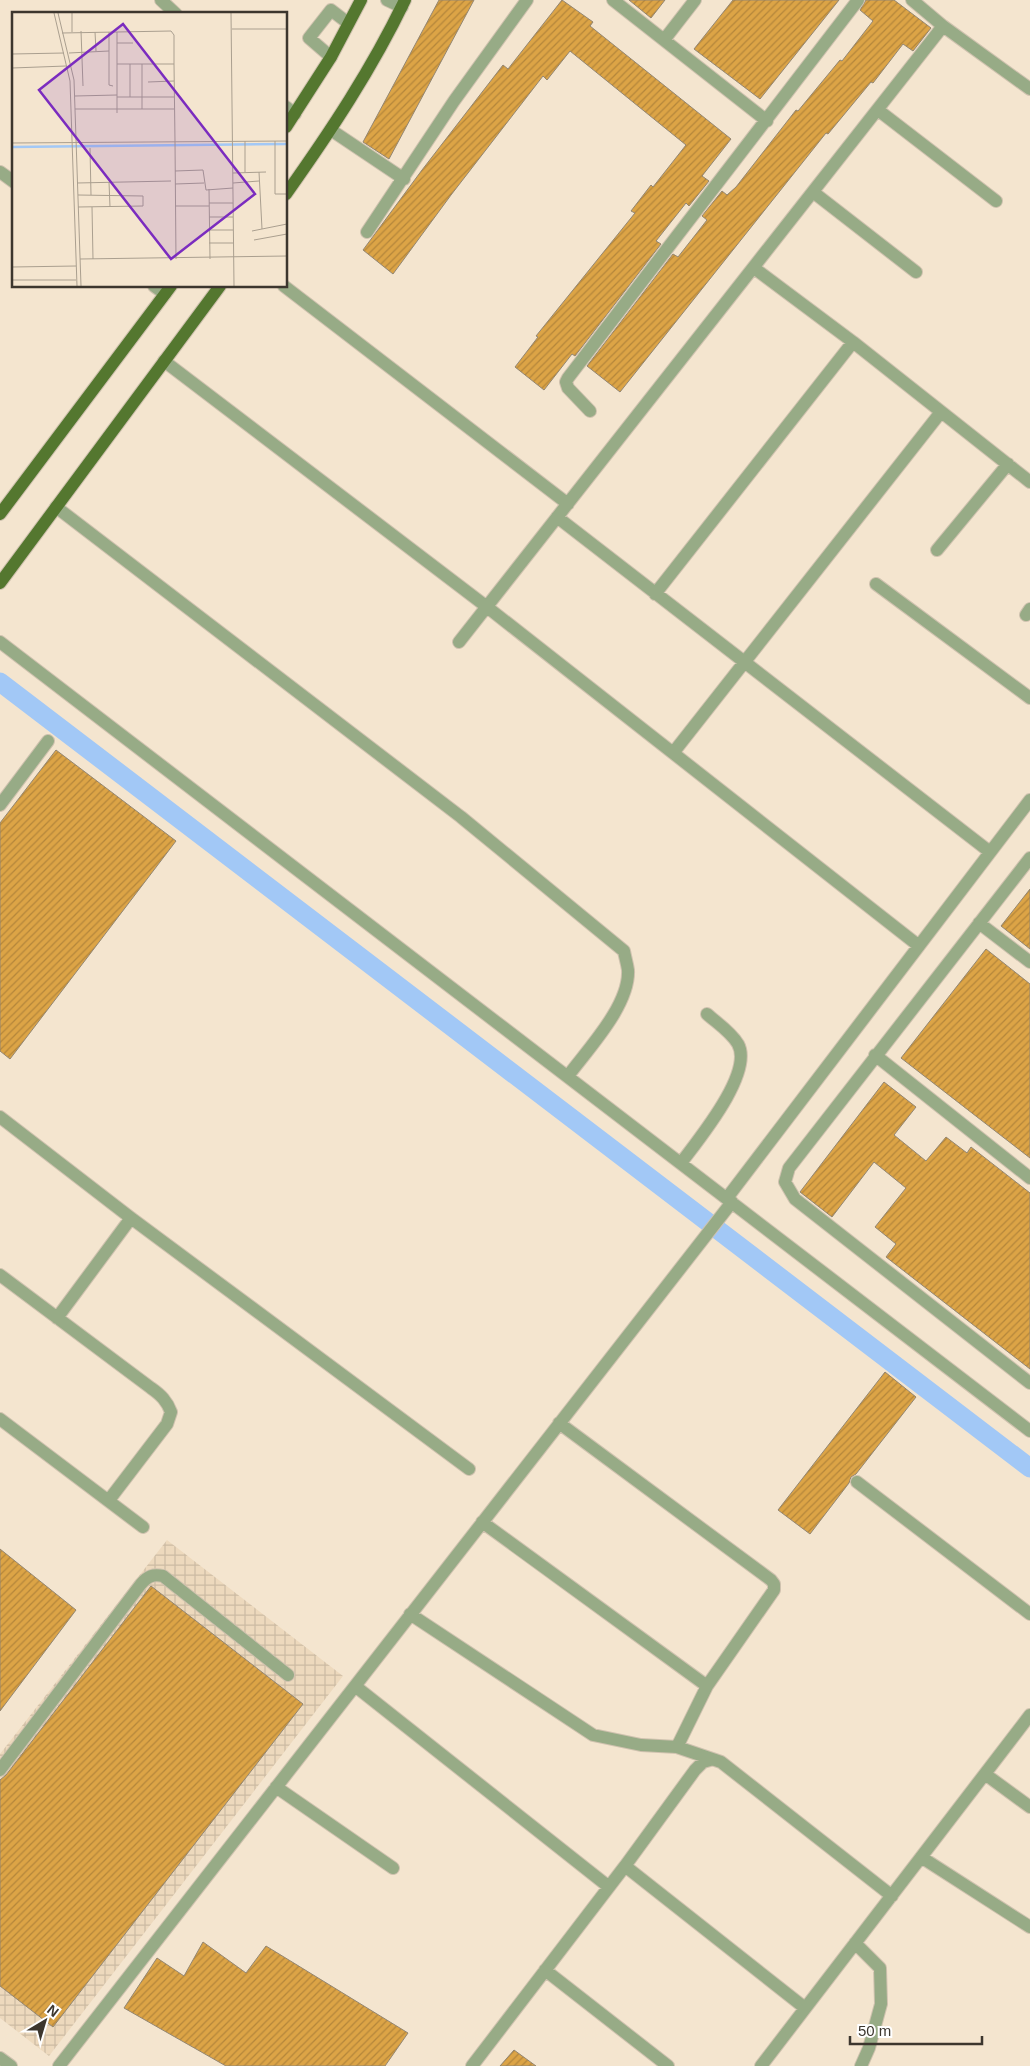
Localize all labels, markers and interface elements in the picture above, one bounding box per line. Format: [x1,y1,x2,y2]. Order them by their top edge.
inset map [12,12,288,288]
north arrow [20,1996,70,2046]
text: N [44,2001,62,2020]
scale bar [850,2014,982,2046]
text: 50 m [858,2022,891,2039]

